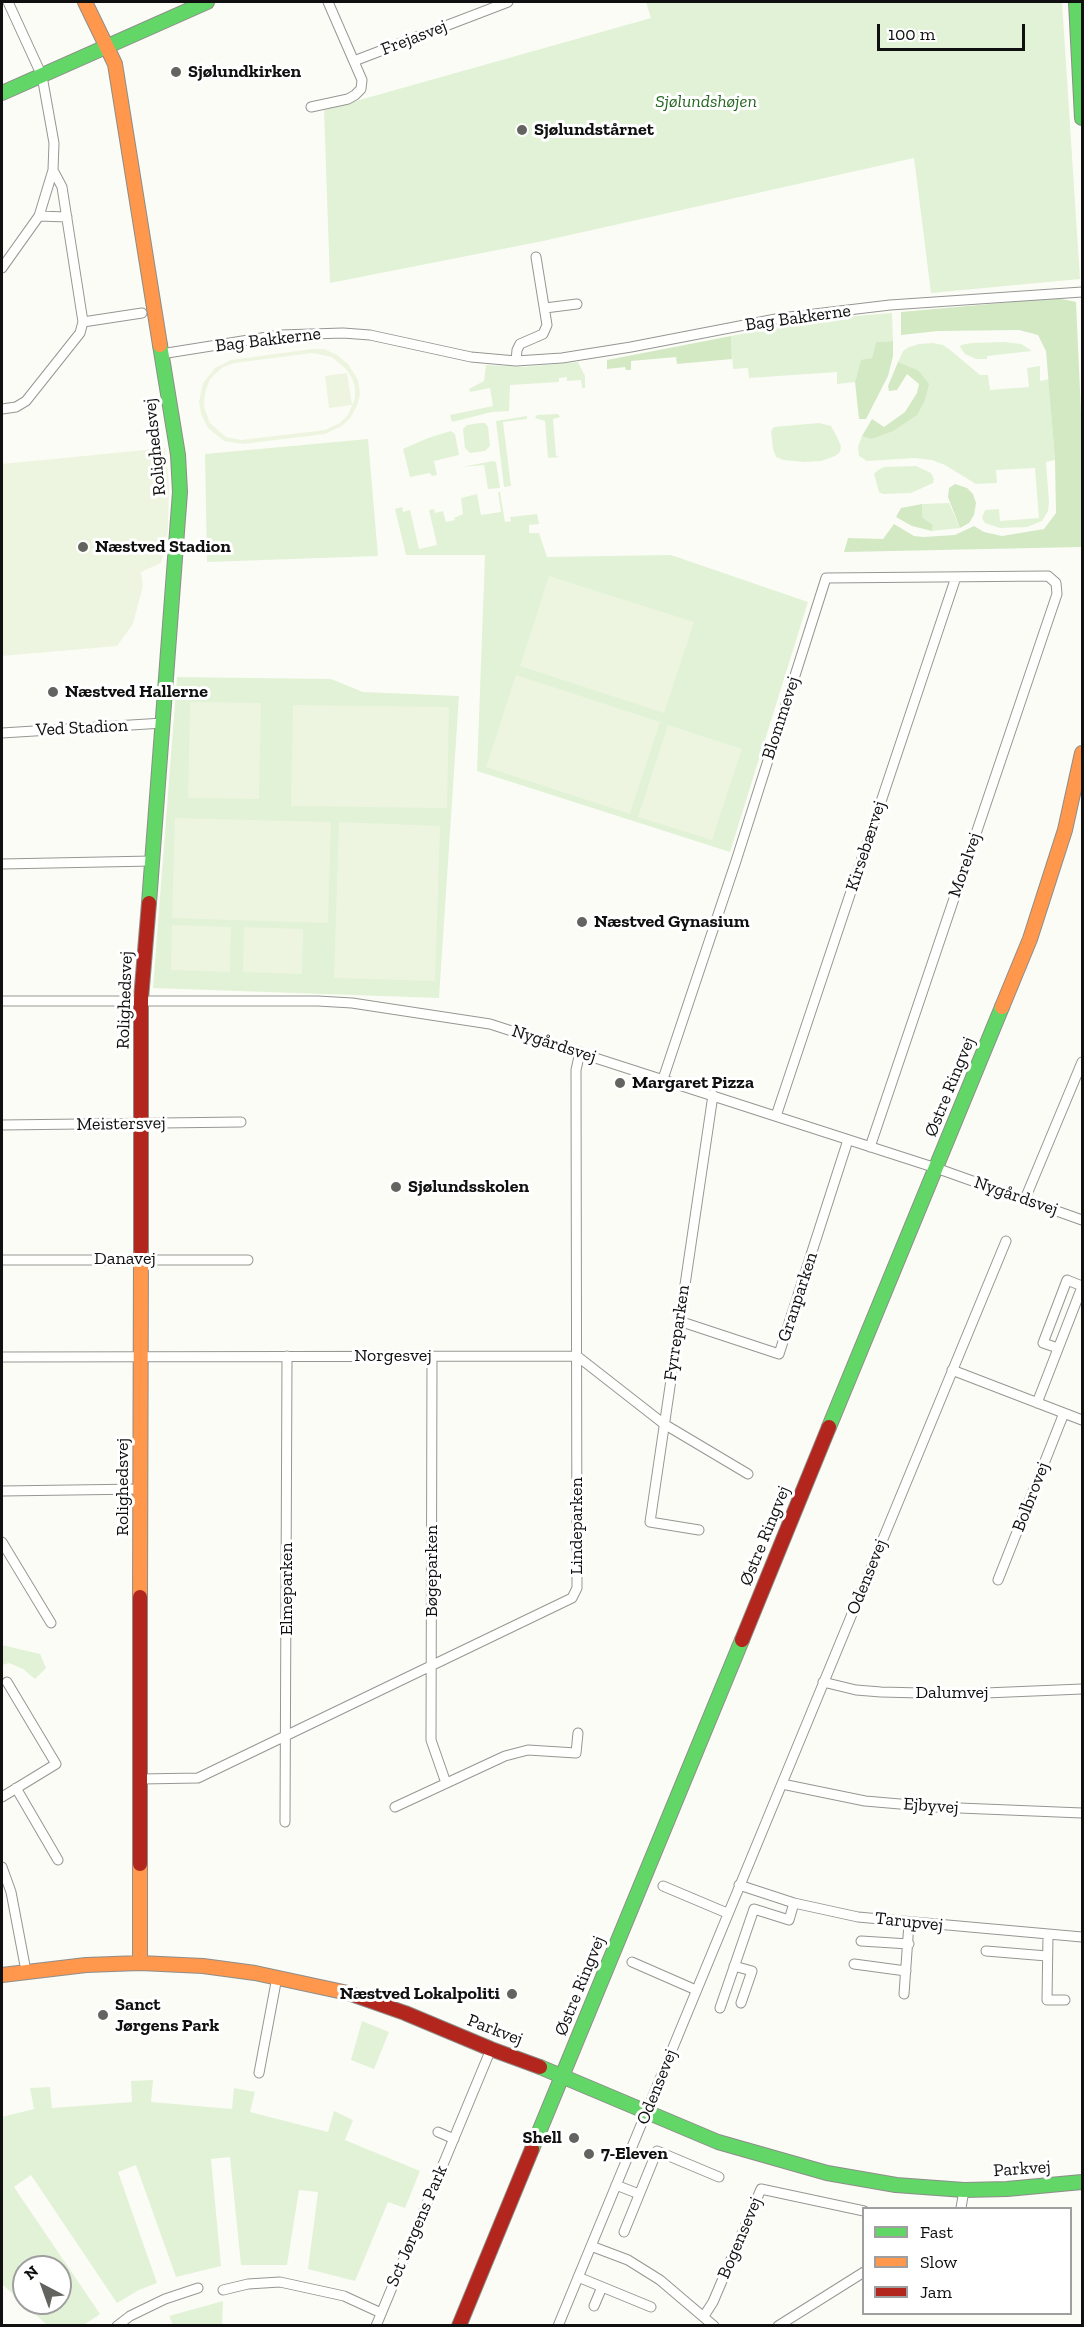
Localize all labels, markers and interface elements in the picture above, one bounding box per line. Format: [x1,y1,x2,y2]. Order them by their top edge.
scale bar [880,12,1028,50]
street label: Frejasvej [378,16,450,60]
text: 100 m [888,23,935,45]
place label: Sjølundkirken [188,61,301,83]
marker: Sjølundkirken [169,65,183,79]
park label: Sjølundshøjen [655,91,757,113]
place label: Sjølundstårnet [534,119,654,141]
marker: Sjølundstårnet [515,123,529,137]
street label: Bag Bakkerne [744,300,852,336]
street label: Bag Bakkerne [214,323,322,357]
street label: Rolighedsvej [139,397,171,497]
place label: Næstved Stadion [95,536,231,558]
marker: Næstved Stadion [76,540,90,554]
street label: Blommevej [757,674,805,762]
place label: Næstved Hallerne [65,681,208,703]
marker: Næstved Hallerne [46,685,60,699]
street label: Ved Stadion [35,715,129,741]
street label: Kirsebærvej [841,798,891,894]
street label: Morelvej [944,830,986,900]
place label: Næstved Gynasium [594,911,749,933]
marker: Næstved Gynasium [575,915,589,929]
street label: Rolighedsvej [112,951,138,1049]
street label: Nygårdsvej [509,1020,599,1068]
street label: Østre Ringvej [920,1034,980,1140]
place label: Margaret Pizza [632,1072,754,1094]
marker: Margaret Pizza [613,1076,627,1090]
street label: Meistersvej [76,1112,166,1136]
street label: Nygårdsvej [971,1172,1061,1220]
place label: Sjølundsskolen [408,1176,529,1198]
marker: Sjølundsskolen [389,1180,403,1194]
street label: Danavej [94,1248,156,1270]
street label: Granparken [773,1249,823,1345]
street label: Fyrreparken [660,1284,694,1382]
street label: Norgesvej [354,1345,432,1367]
street label: Rolighedsvej [112,1438,134,1536]
street label: Bolbrovej [1008,1459,1054,1535]
street label: Lindeparken [566,1477,588,1575]
street label: Østre Ringvej [735,1483,795,1589]
street label: Bøgeparken [421,1525,443,1617]
street label: Odensevej [842,1536,892,1618]
street label: Elmeparken [276,1542,298,1636]
street label: Dalumvej [915,1682,989,1704]
street label: Ejbyvej [903,1793,959,1819]
street label: Tarupvej [874,1908,944,1936]
street label: Østre Ringvej [550,1933,610,2039]
place label: Næstved Lokalpoliti [340,1983,500,2005]
marker: Næstved Lokalpoliti [505,1987,519,2001]
place label: Sanct Jørgens Park [115,1994,219,2036]
marker: Sanct Jørgens Park [96,2008,110,2022]
street label: Parkvej [464,2010,526,2050]
street label: Odensevej [632,2046,682,2128]
place label: Shell [523,2127,562,2149]
marker: Shell [567,2131,581,2145]
place label: 7-Eleven [601,2143,668,2165]
marker: 7-Eleven [582,2147,596,2161]
street label: Parkvej [993,2156,1051,2182]
street label: Sct Jørgens Park [382,2162,452,2290]
street label: Bogensevej [713,2194,767,2282]
legend [862,2207,1072,2315]
text: Fast [920,2221,953,2243]
text: Slow [920,2251,957,2273]
north arrow [12,2255,72,2315]
text: N [20,2261,42,2284]
text: Jam [920,2281,952,2303]

